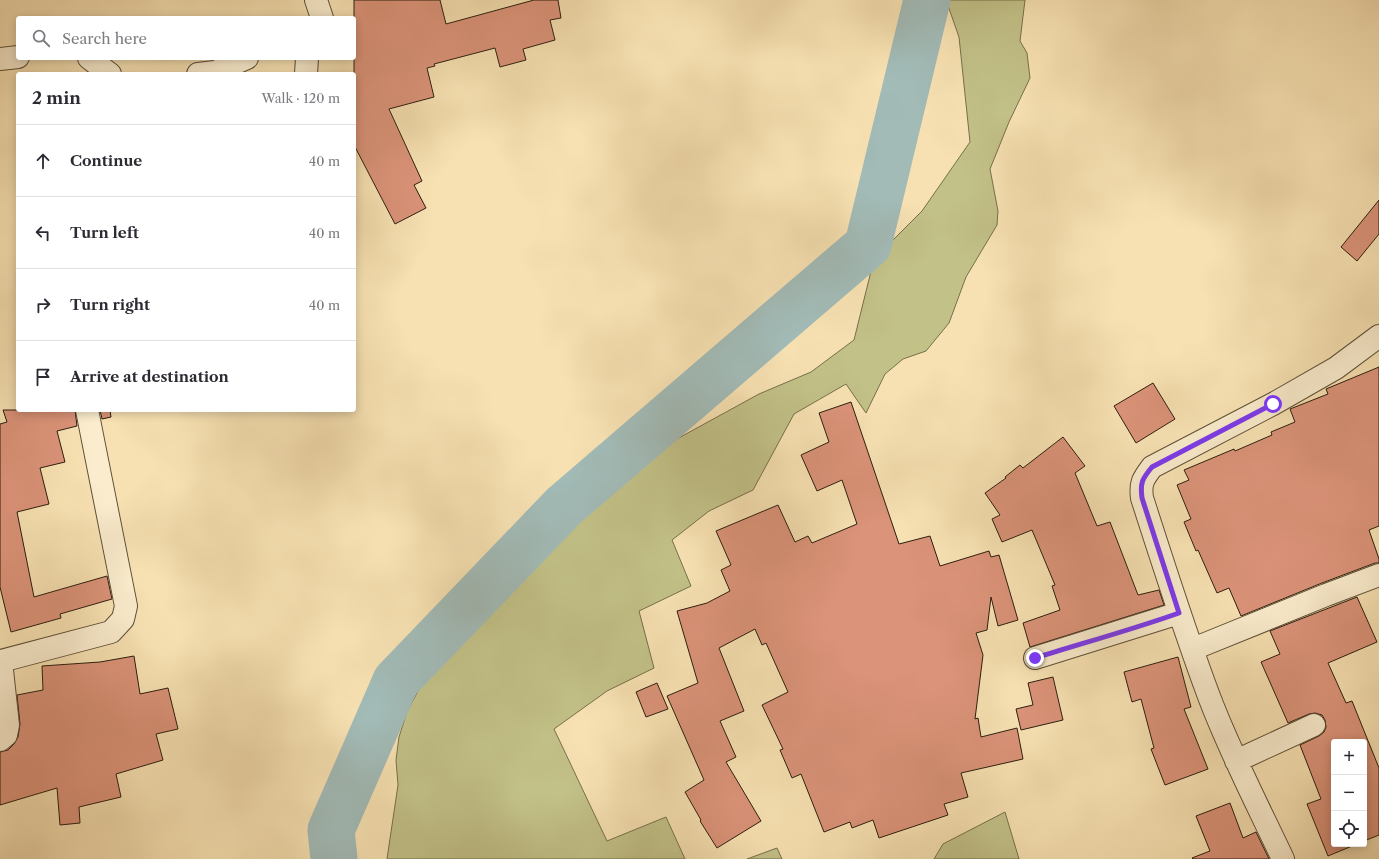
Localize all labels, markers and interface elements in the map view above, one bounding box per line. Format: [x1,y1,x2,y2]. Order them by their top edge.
search box [16,16,356,60]
icon: search [30,27,52,49]
text: Search here [62,29,147,48]
text: 2 min [32,88,81,108]
text: Walk · 120 m [262,90,340,106]
icon: ahead [32,150,54,172]
text: Continue [70,151,142,170]
text: 40 m [309,153,340,169]
icon: left [32,222,54,244]
text: Turn left [70,223,139,242]
text: 40 m [309,225,340,241]
icon: right [32,294,54,316]
text: Turn right [70,295,150,314]
text: 40 m [309,297,340,313]
icon: arrive [32,366,54,388]
text: Arrive at destination [70,367,229,386]
route start [1264,395,1282,413]
route end [1026,649,1044,667]
map controls [1331,739,1367,847]
button: + [1331,739,1367,775]
button: − [1331,775,1367,811]
button: locate [1331,811,1367,847]

